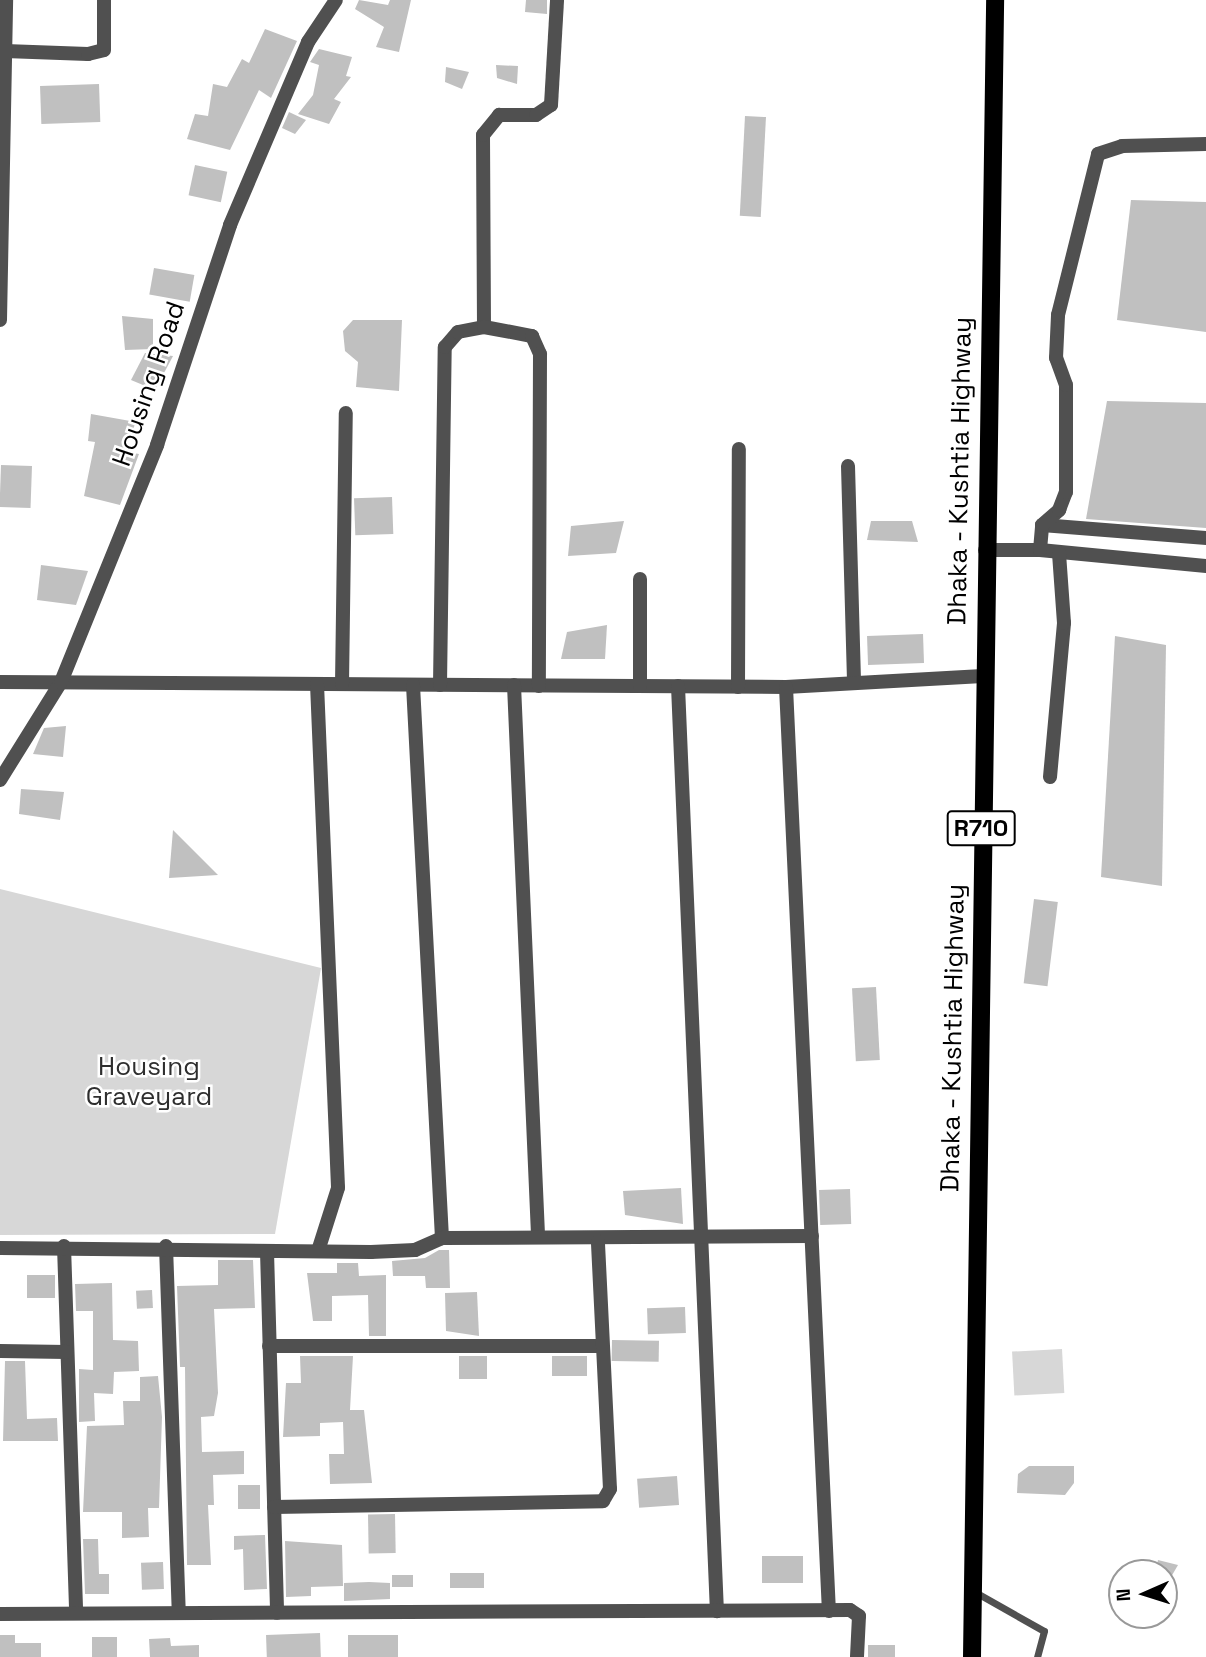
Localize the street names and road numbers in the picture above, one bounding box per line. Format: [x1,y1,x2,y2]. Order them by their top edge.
street label: Housing Road [106,297,192,471]
street label: Dhaka - Kushtia Highway [942,316,978,626]
road number: R710 [946,808,1016,848]
street label: Dhaka - Kushtia Highway [935,883,971,1193]

